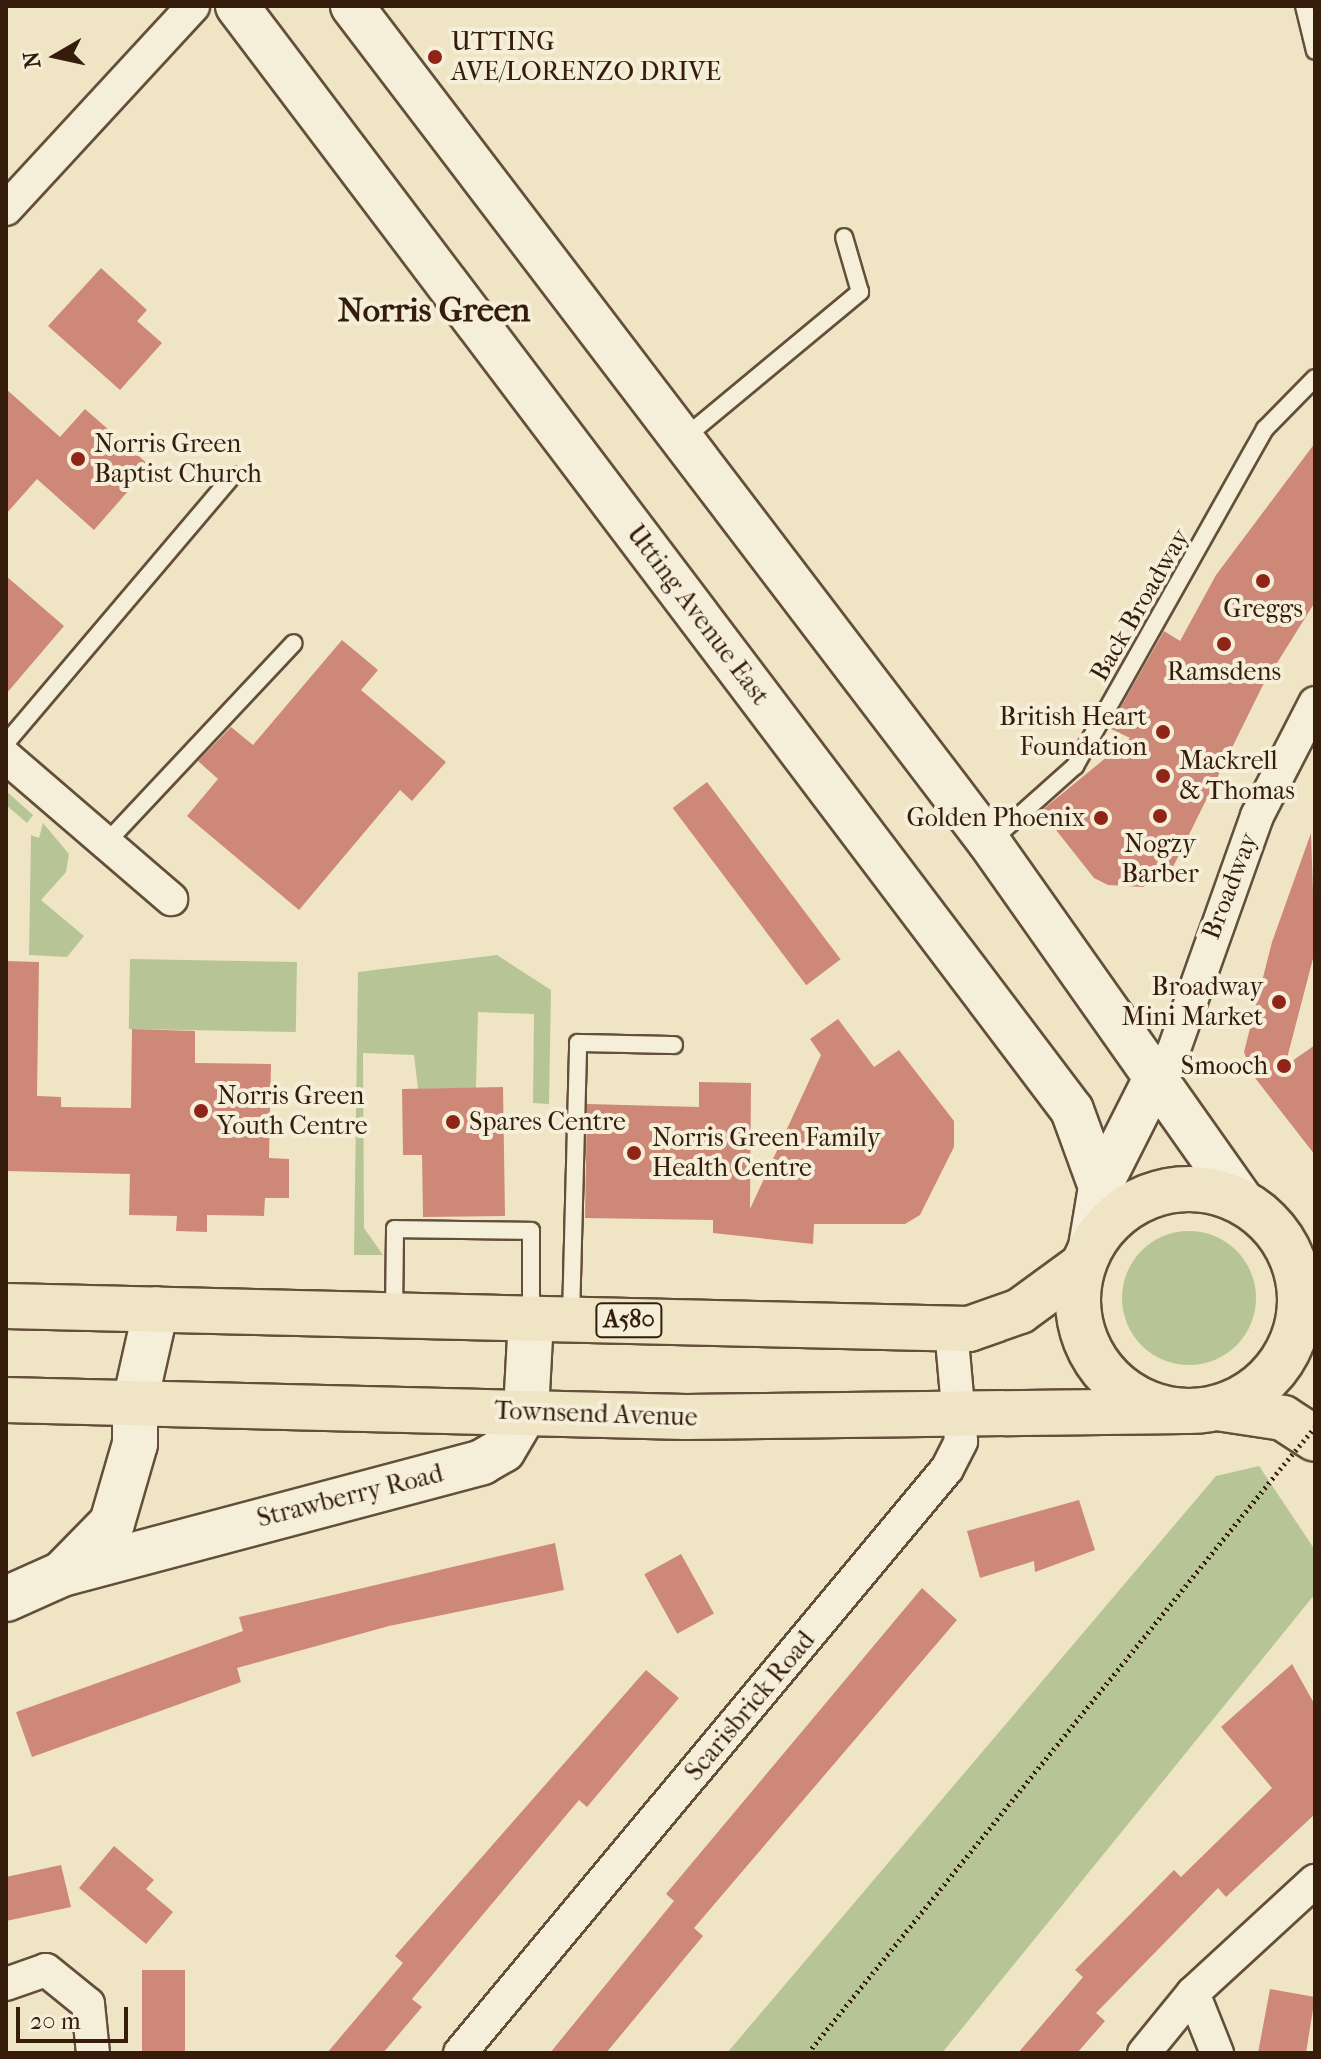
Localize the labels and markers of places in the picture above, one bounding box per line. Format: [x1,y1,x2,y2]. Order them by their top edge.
place label: UTTING AVE/LORENZO DRIVE [451,26,721,88]
marker: UTTING AVE/LORENZO DRIVE [426,48,444,66]
place label: Norris Green Baptist Church [94,428,262,490]
marker: Norris Green Baptist Church [69,450,87,468]
marker: Greggs [1254,572,1272,590]
place label: Greggs [1223,593,1303,625]
marker: Ramsdens [1215,635,1233,653]
place label: Ramsdens [1167,656,1281,688]
place label: British Heart Foundation [999,701,1147,762]
marker: British Heart Foundation [1154,723,1172,741]
place label: Mackrell & Thomas [1179,745,1295,806]
marker: Mackrell & Thomas [1154,767,1172,785]
place label: Golden Phoenix [906,802,1085,834]
marker: Nogzy Barber [1151,807,1169,825]
marker: Golden Phoenix [1092,809,1110,827]
place label: Nogzy Barber [1121,828,1199,890]
place label: Broadway Mini Market [1121,971,1263,1032]
marker: Broadway Mini Market [1270,993,1288,1011]
place label: Smooch [1181,1050,1268,1082]
marker: Smooch [1275,1057,1293,1075]
place label: Norris Green Youth Centre [217,1080,368,1142]
marker: Norris Green Youth Centre [192,1102,210,1120]
place label: Spares Centre [469,1106,626,1138]
marker: Spares Centre [444,1113,462,1131]
place label: Norris Green Family Health Centre [652,1122,881,1184]
marker: Norris Green Family Health Centre [623,1142,645,1164]

